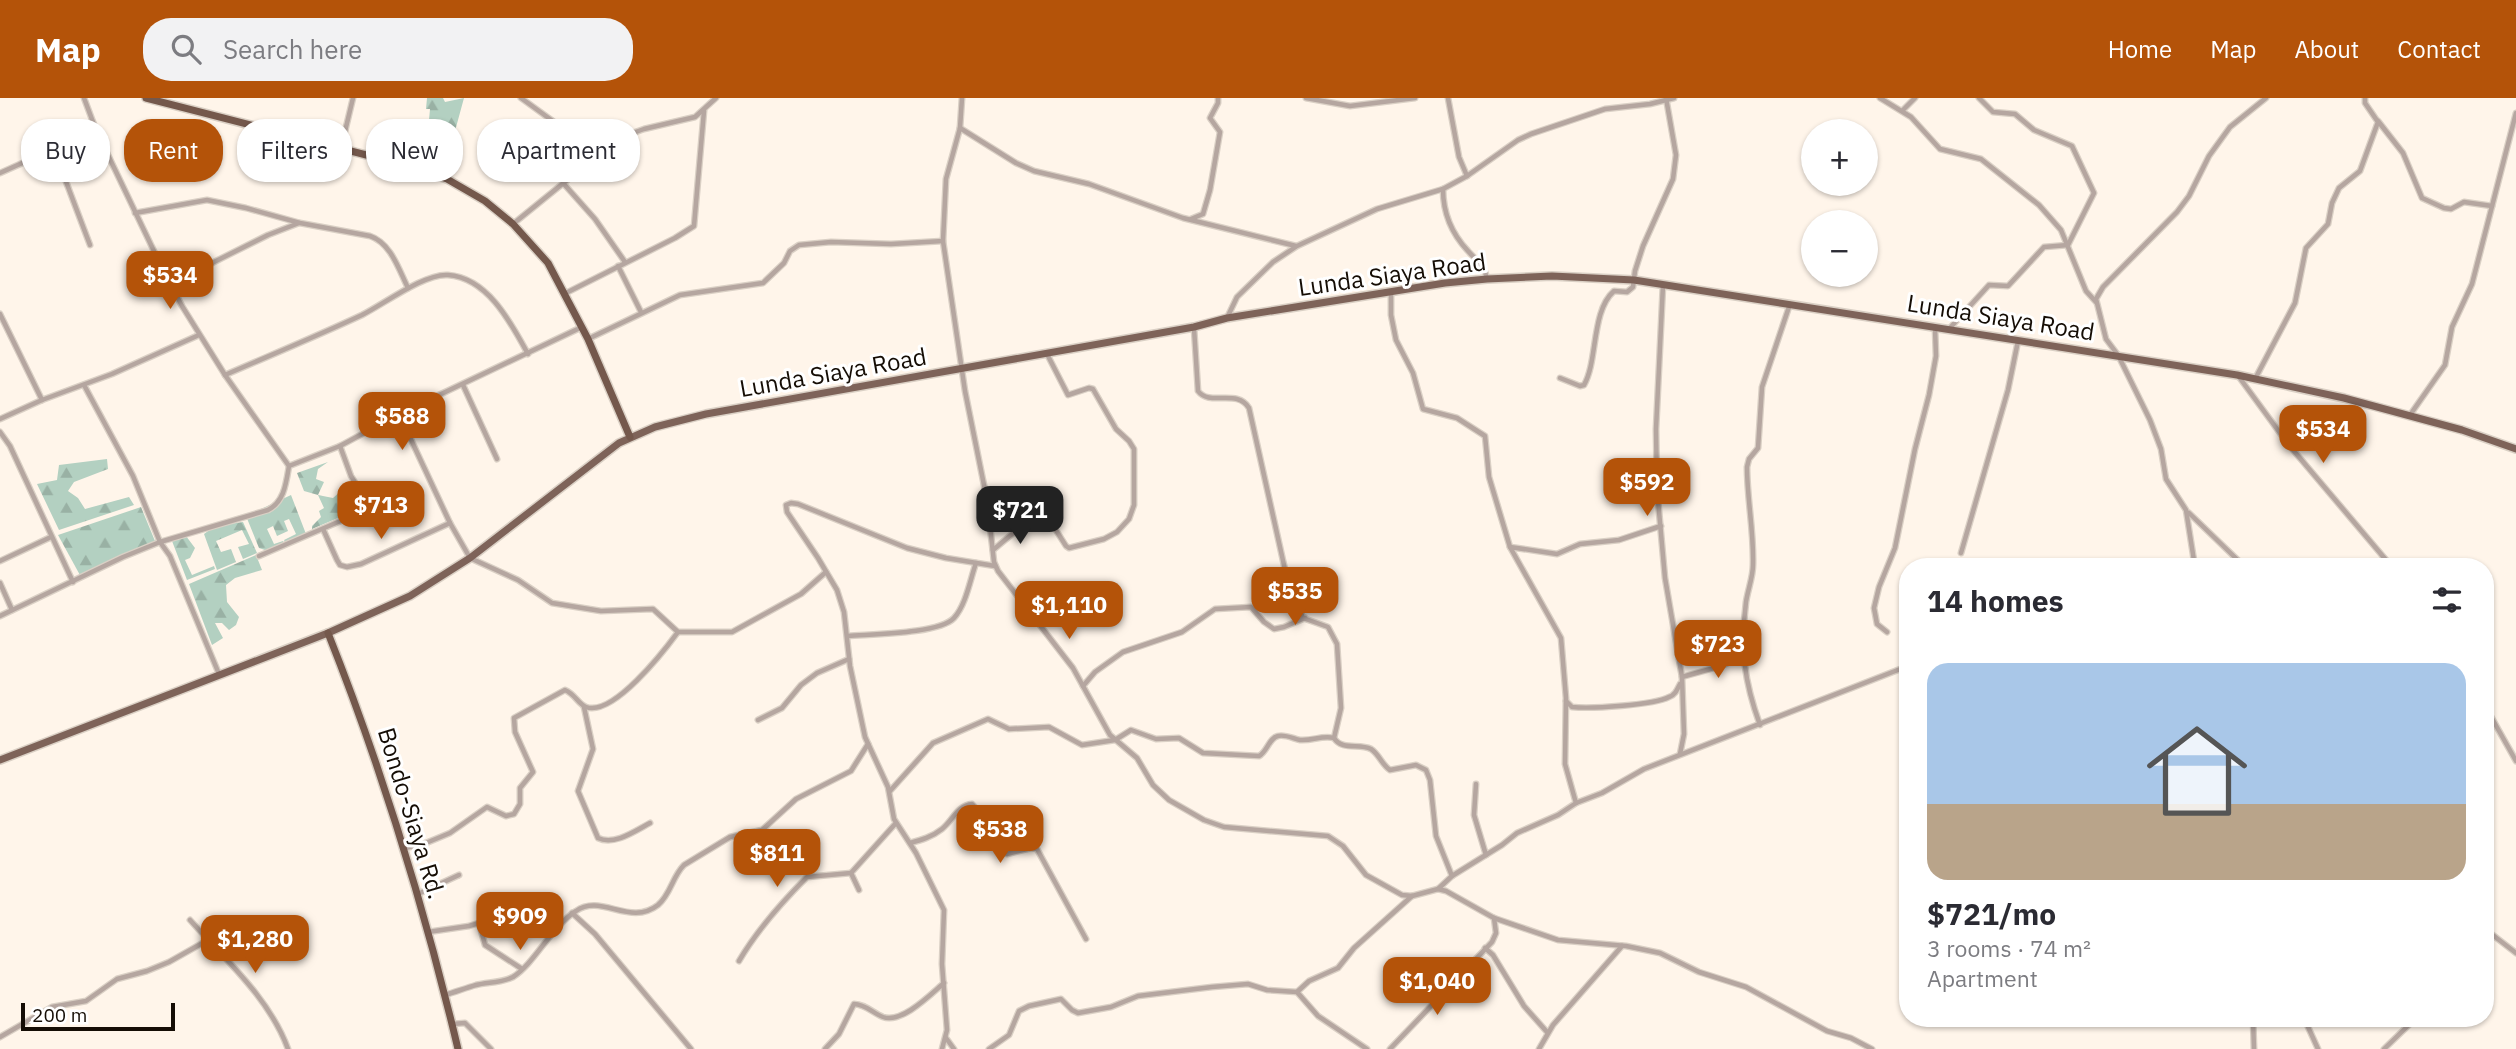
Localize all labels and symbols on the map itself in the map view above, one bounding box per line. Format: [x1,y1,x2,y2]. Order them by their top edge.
street label: Lunda Siaya Road [1296,245,1488,303]
pin: $534 [129,252,211,311]
street label: Lunda Siaya Road [1905,286,2097,348]
street label: Lunda Siaya Road [737,340,929,404]
pin: $588 [361,392,443,452]
pin: $534 [2282,406,2364,465]
pin: $592 [1606,458,1688,518]
pin: $713 [340,482,422,541]
pin: $721 [979,486,1061,546]
pin: $535 [1254,568,1336,627]
pin: $1,110 [1012,582,1126,641]
pin: $723 [1677,620,1759,680]
street label: Bondo-Siaya Rd. [371,723,453,903]
pin: $538 [959,806,1041,865]
pin: $811 [736,830,818,889]
pin: $909 [479,892,561,952]
pin: $1,280 [198,916,312,975]
pin: $1,040 [1380,958,1494,1017]
scale bar [21,1000,175,1032]

